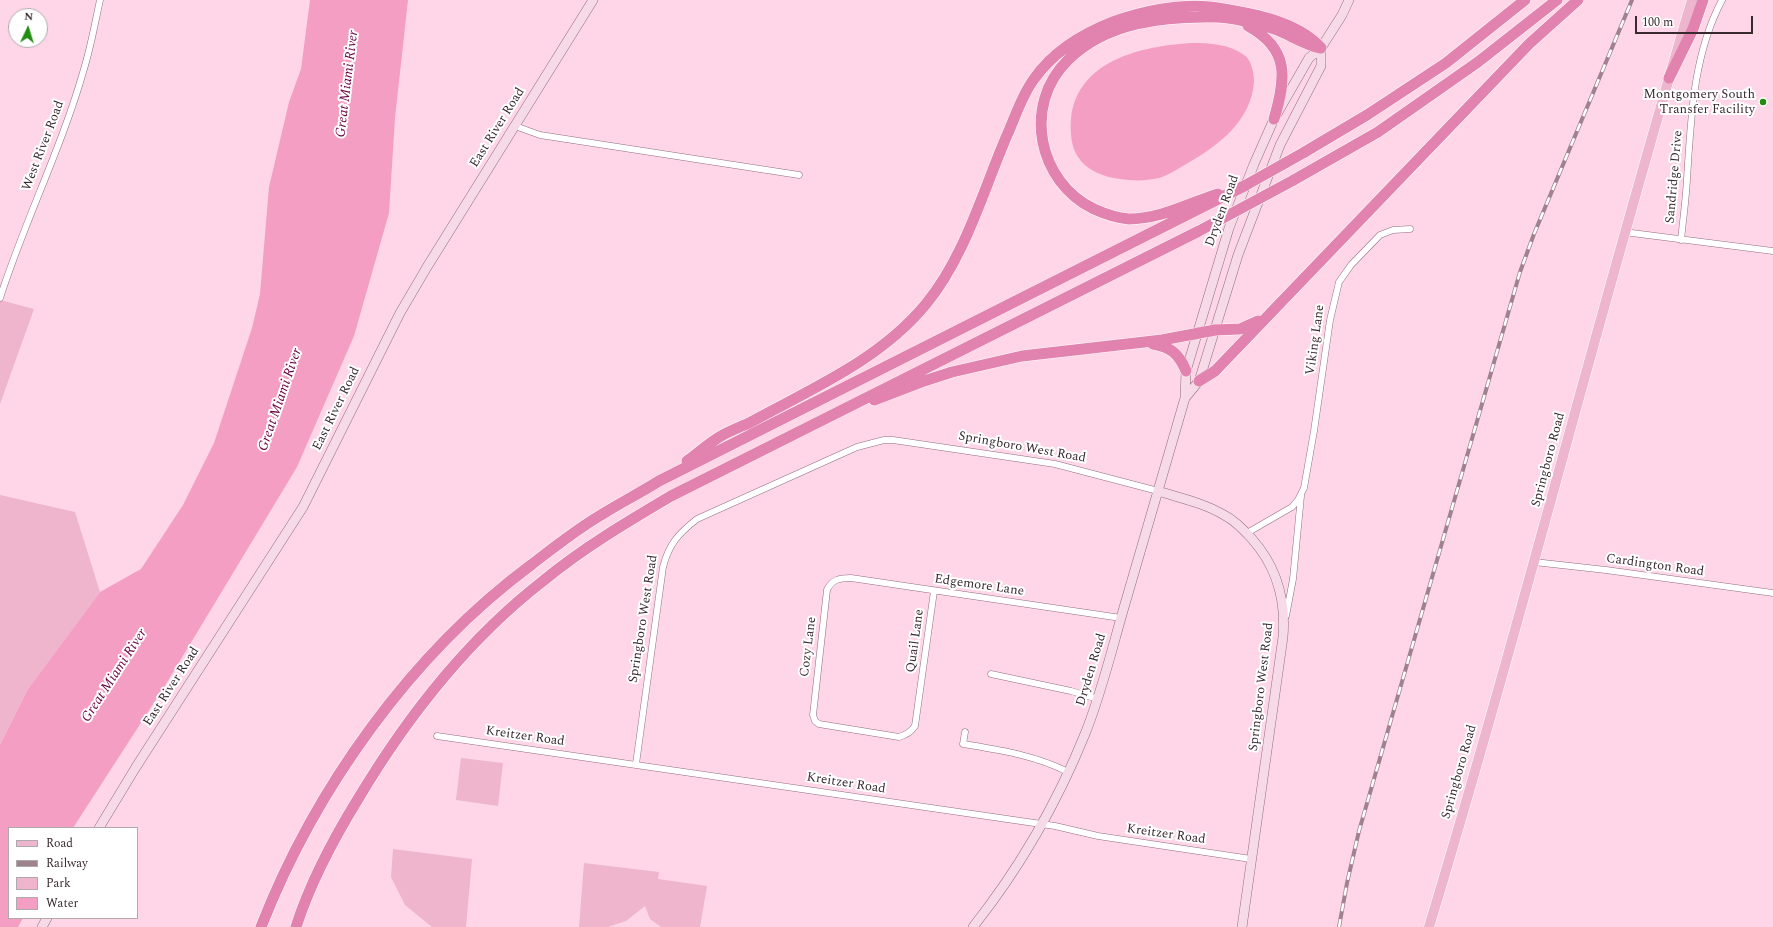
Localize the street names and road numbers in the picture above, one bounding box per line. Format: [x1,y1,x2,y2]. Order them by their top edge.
street label: East River Road [467,85,529,171]
street label: West River Road [20,99,68,193]
street label: Sandridge Drive [1663,130,1687,224]
street label: Dryden Road [1203,173,1243,249]
street label: Viking Lane [1303,304,1329,376]
street label: East River Road [310,365,364,453]
street label: Springboro Road [1529,411,1569,509]
street label: Springboro West Road [957,429,1087,467]
street label: Cardington Road [1605,551,1705,581]
street label: Springboro West Road [626,554,662,684]
street label: Edgemore Lane [933,572,1025,600]
street label: Quail Lane [904,608,928,674]
street label: Cozy Lane [798,616,820,678]
street label: Springboro West Road [1246,622,1278,752]
street label: Dryden Road [1074,632,1110,708]
street label: East River Road [141,645,203,729]
street label: Springboro Road [1439,723,1481,821]
street label: Kreitzer Road [484,724,566,750]
street label: Kreitzer Road [805,770,887,798]
street label: Kreitzer Road [1125,822,1207,848]

